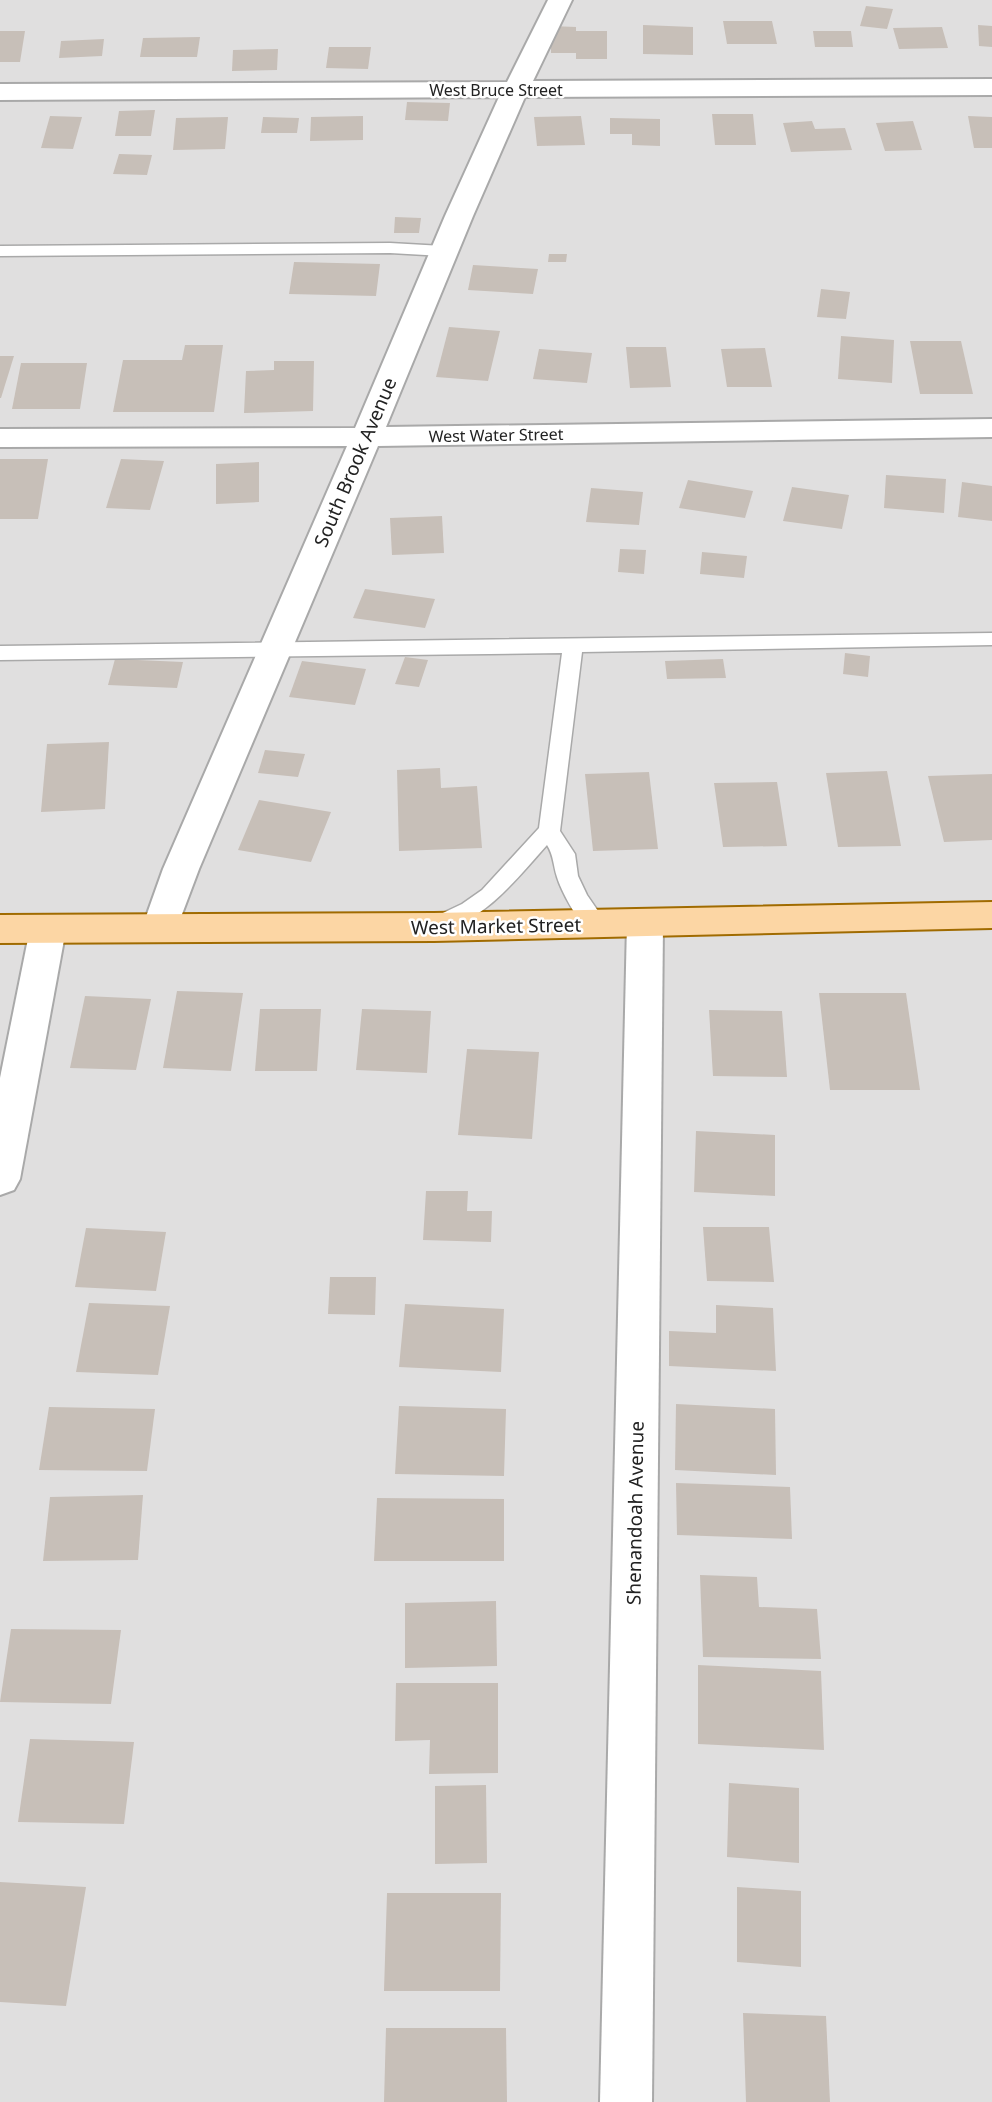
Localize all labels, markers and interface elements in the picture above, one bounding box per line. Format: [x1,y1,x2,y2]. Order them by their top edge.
street label: West Bruce Street [429,79,563,101]
street label: South Brook Avenue [308,373,402,551]
street label: West Water Street [428,423,564,447]
street label: West Market Street [411,912,582,940]
street label: Shenandoah Avenue [620,1421,650,1605]

